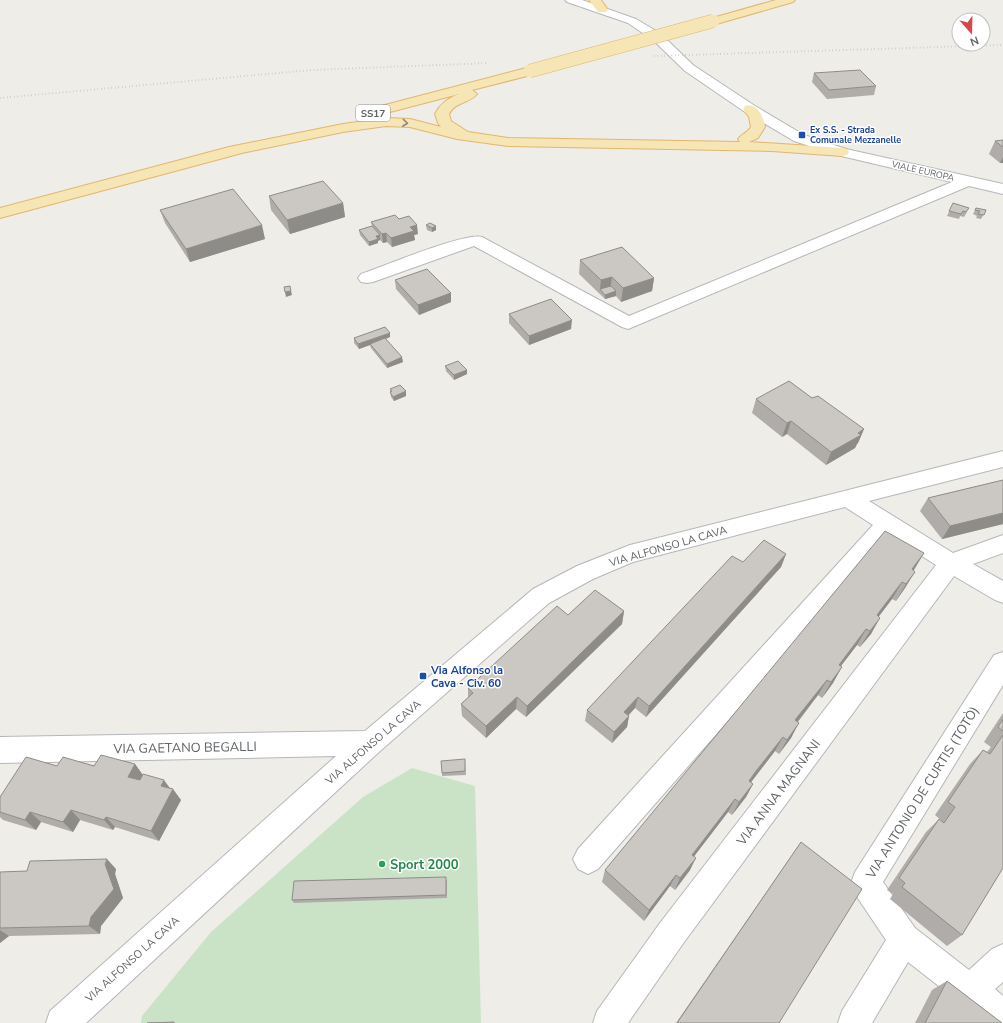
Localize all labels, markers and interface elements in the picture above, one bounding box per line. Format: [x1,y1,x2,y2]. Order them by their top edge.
north arrow [951,12,991,52]
text: N [968,32,981,49]
road number: SS17 [356,105,390,121]
one-way arrow [402,118,408,127]
place label: Ex S.S. - Strada Comunale Mezzanelle [810,124,901,146]
marker: Ex S.S. - Strada Comunale Mezzanelle [797,130,807,140]
street label: VIALE EUROPA [890,158,956,184]
street label: VIA ALFONSO LA CAVA [607,522,729,571]
place label: Via Alfonso la Cava - Civ. 60 [430,663,503,691]
marker: Via Alfonso la Cava - Civ. 60 [418,671,428,681]
street label: VIA ALFONSO LA CAVA [322,697,424,789]
street label: VIA ANTONIO DE CURTIS (TOTÒ) [861,702,983,883]
street label: VIA ANNA MAGNANI [732,736,825,850]
street label: VIA GAETANO BEGALLI [112,738,257,758]
place label: Sport 2000 [390,856,459,874]
marker: Sport 2000 [377,859,387,869]
street label: VIA ALFONSO LA CAVA [81,913,183,1006]

